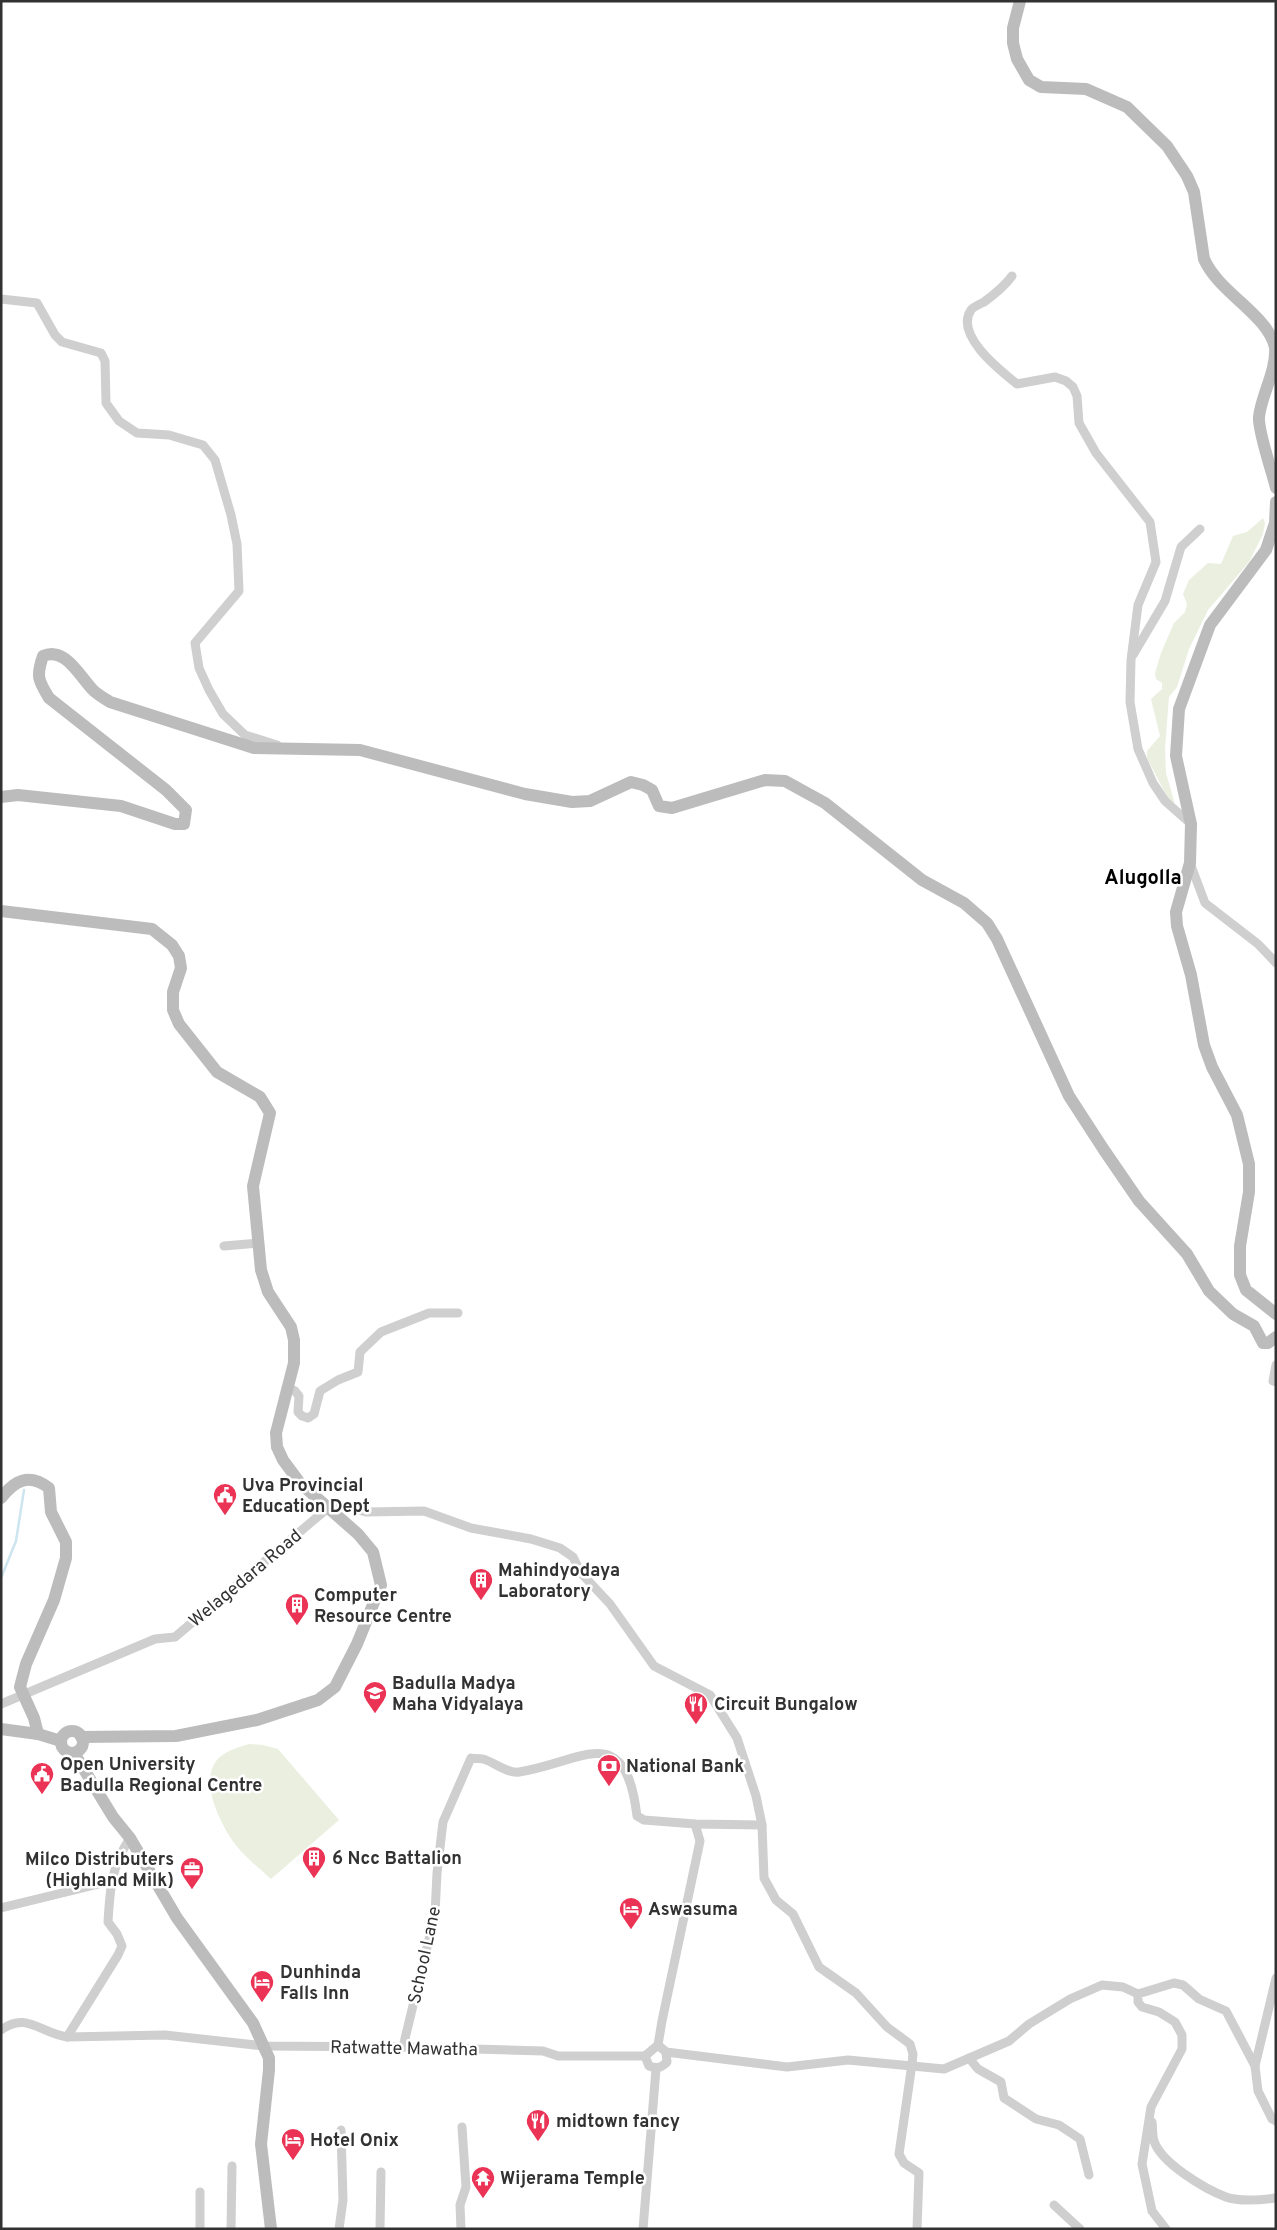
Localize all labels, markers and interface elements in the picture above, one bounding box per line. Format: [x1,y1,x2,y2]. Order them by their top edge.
district label: Alugolla [1104,866,1182,892]
place label: Uva Provincial Education Dept [242,1475,370,1519]
public building icon: Uva Provincial Education Dept [212,1482,238,1516]
street label: Welagedara Road [185,1525,307,1633]
place label: Mahindyodaya Laboratory [498,1560,620,1604]
building icon: Mahindyodaya Laboratory [468,1567,494,1601]
place label: Computer Resource Centre [314,1585,452,1629]
building icon: Computer Resource Centre [284,1592,310,1626]
place label: Badulla Madya Maha Vidyalaya [392,1673,524,1717]
school or university icon: Badulla Madya Maha Vidyalaya [362,1680,388,1714]
restaurant icon: Circuit Bungalow [683,1691,709,1725]
place label: Circuit Bungalow [714,1694,858,1717]
bank icon: National Bank [596,1753,622,1787]
place label: Open University Badulla Regional Centre [60,1754,262,1798]
place label: National Bank [626,1756,744,1779]
public building icon: Open University Badulla Regional Centre [29,1761,55,1795]
building icon: 6 Ncc Battalion [301,1845,327,1879]
place label: 6 Ncc Battalion [332,1848,462,1871]
place label: Milco Distributers (Highland Milk) [25,1849,174,1893]
office icon: Milco Distributers (Highland Milk) [179,1856,205,1890]
hotel icon: Aswasuma [618,1896,644,1930]
place label: Aswasuma [648,1899,738,1922]
street label: School Lane [404,1904,447,2006]
place label: Dunhinda Falls Inn [280,1962,361,2006]
hotel icon: Dunhinda Falls Inn [249,1969,275,2003]
street label: Ratwatte Mawatha [330,2037,478,2062]
restaurant icon: midtown fancy [525,2108,551,2142]
place label: midtown fancy [556,2111,680,2134]
hotel icon: Hotel Onix [280,2127,306,2161]
place label: Hotel Onix [310,2130,399,2153]
temple icon: Wijerama Temple [470,2165,496,2199]
place label: Wijerama Temple [500,2168,645,2191]

